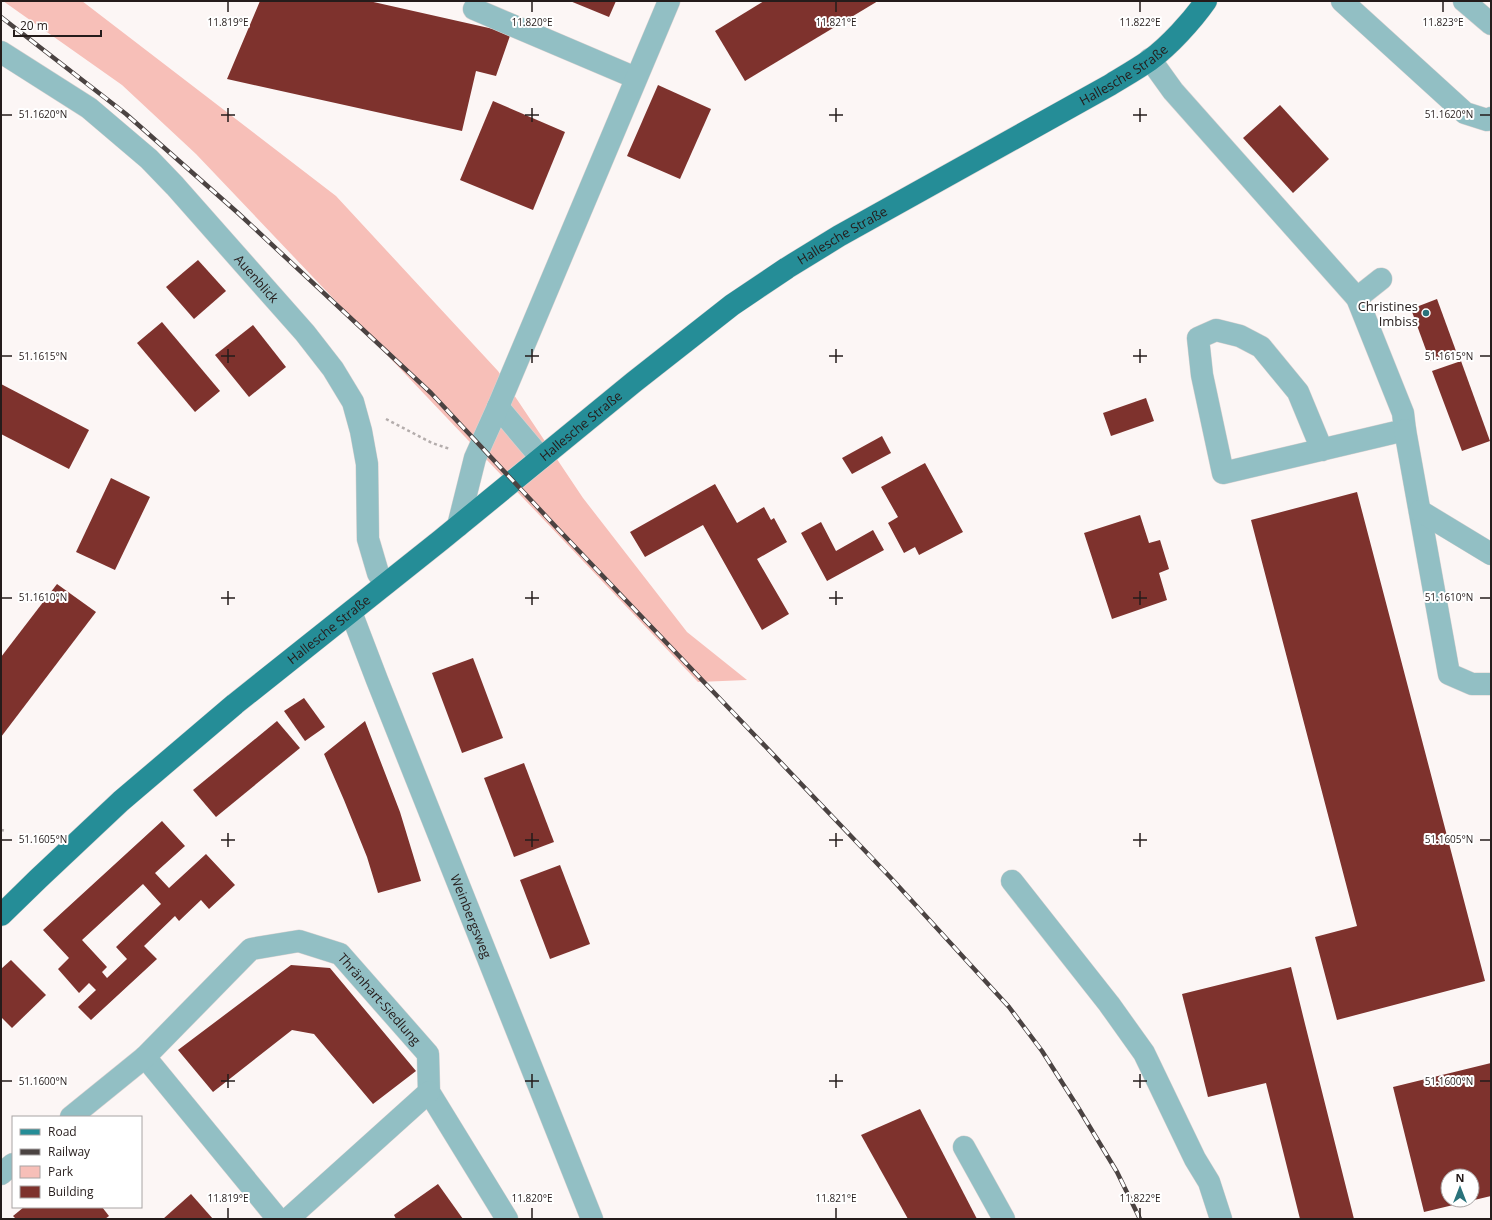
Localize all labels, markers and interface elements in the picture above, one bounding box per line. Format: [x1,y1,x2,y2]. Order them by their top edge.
scale bar [14,12,101,38]
text: 11.819°E [207,15,249,29]
text: 11.820°E [511,15,553,29]
text: 11.821°E [815,15,857,29]
text: 11.822°E [1119,15,1161,29]
text: 11.823°E [1422,15,1464,29]
text: 20 m [20,17,48,34]
street label: Hallesche Straße [1076,40,1172,109]
text: 51.1620°N [19,107,67,121]
text: 51.1620°N [1425,107,1473,121]
street label: Hallesche Straße [794,202,890,269]
street label: Auenblick [230,250,283,307]
place label: Christines Imbiss [1358,297,1418,330]
marker: Christines Imbiss [1421,308,1431,318]
text: 51.1615°N [19,349,67,363]
text: 51.1615°N [1425,349,1473,363]
street label: Hallesche Straße [536,387,626,465]
text: 51.1610°N [19,590,67,604]
text: 51.1610°N [1425,590,1473,604]
street label: Hallesche Straße [283,591,374,668]
text: 51.1605°N [19,832,67,846]
text: 51.1605°N [1425,832,1473,846]
street label: Weinbergsweg [446,871,496,961]
street label: Thränhart-Siedlung [334,949,425,1049]
text: 51.1600°N [19,1074,67,1088]
text: 51.1600°N [1425,1074,1473,1088]
legend [12,1116,142,1208]
text: Road [48,1123,77,1140]
text: Railway [48,1143,91,1160]
text: Park [48,1163,74,1180]
north arrow [1440,1168,1480,1208]
text: N [1456,1170,1464,1185]
text: Building [48,1183,94,1200]
text: 11.819°E [207,1191,249,1205]
text: 11.820°E [511,1191,553,1205]
text: 11.821°E [815,1191,857,1205]
text: 11.822°E [1119,1191,1161,1205]

